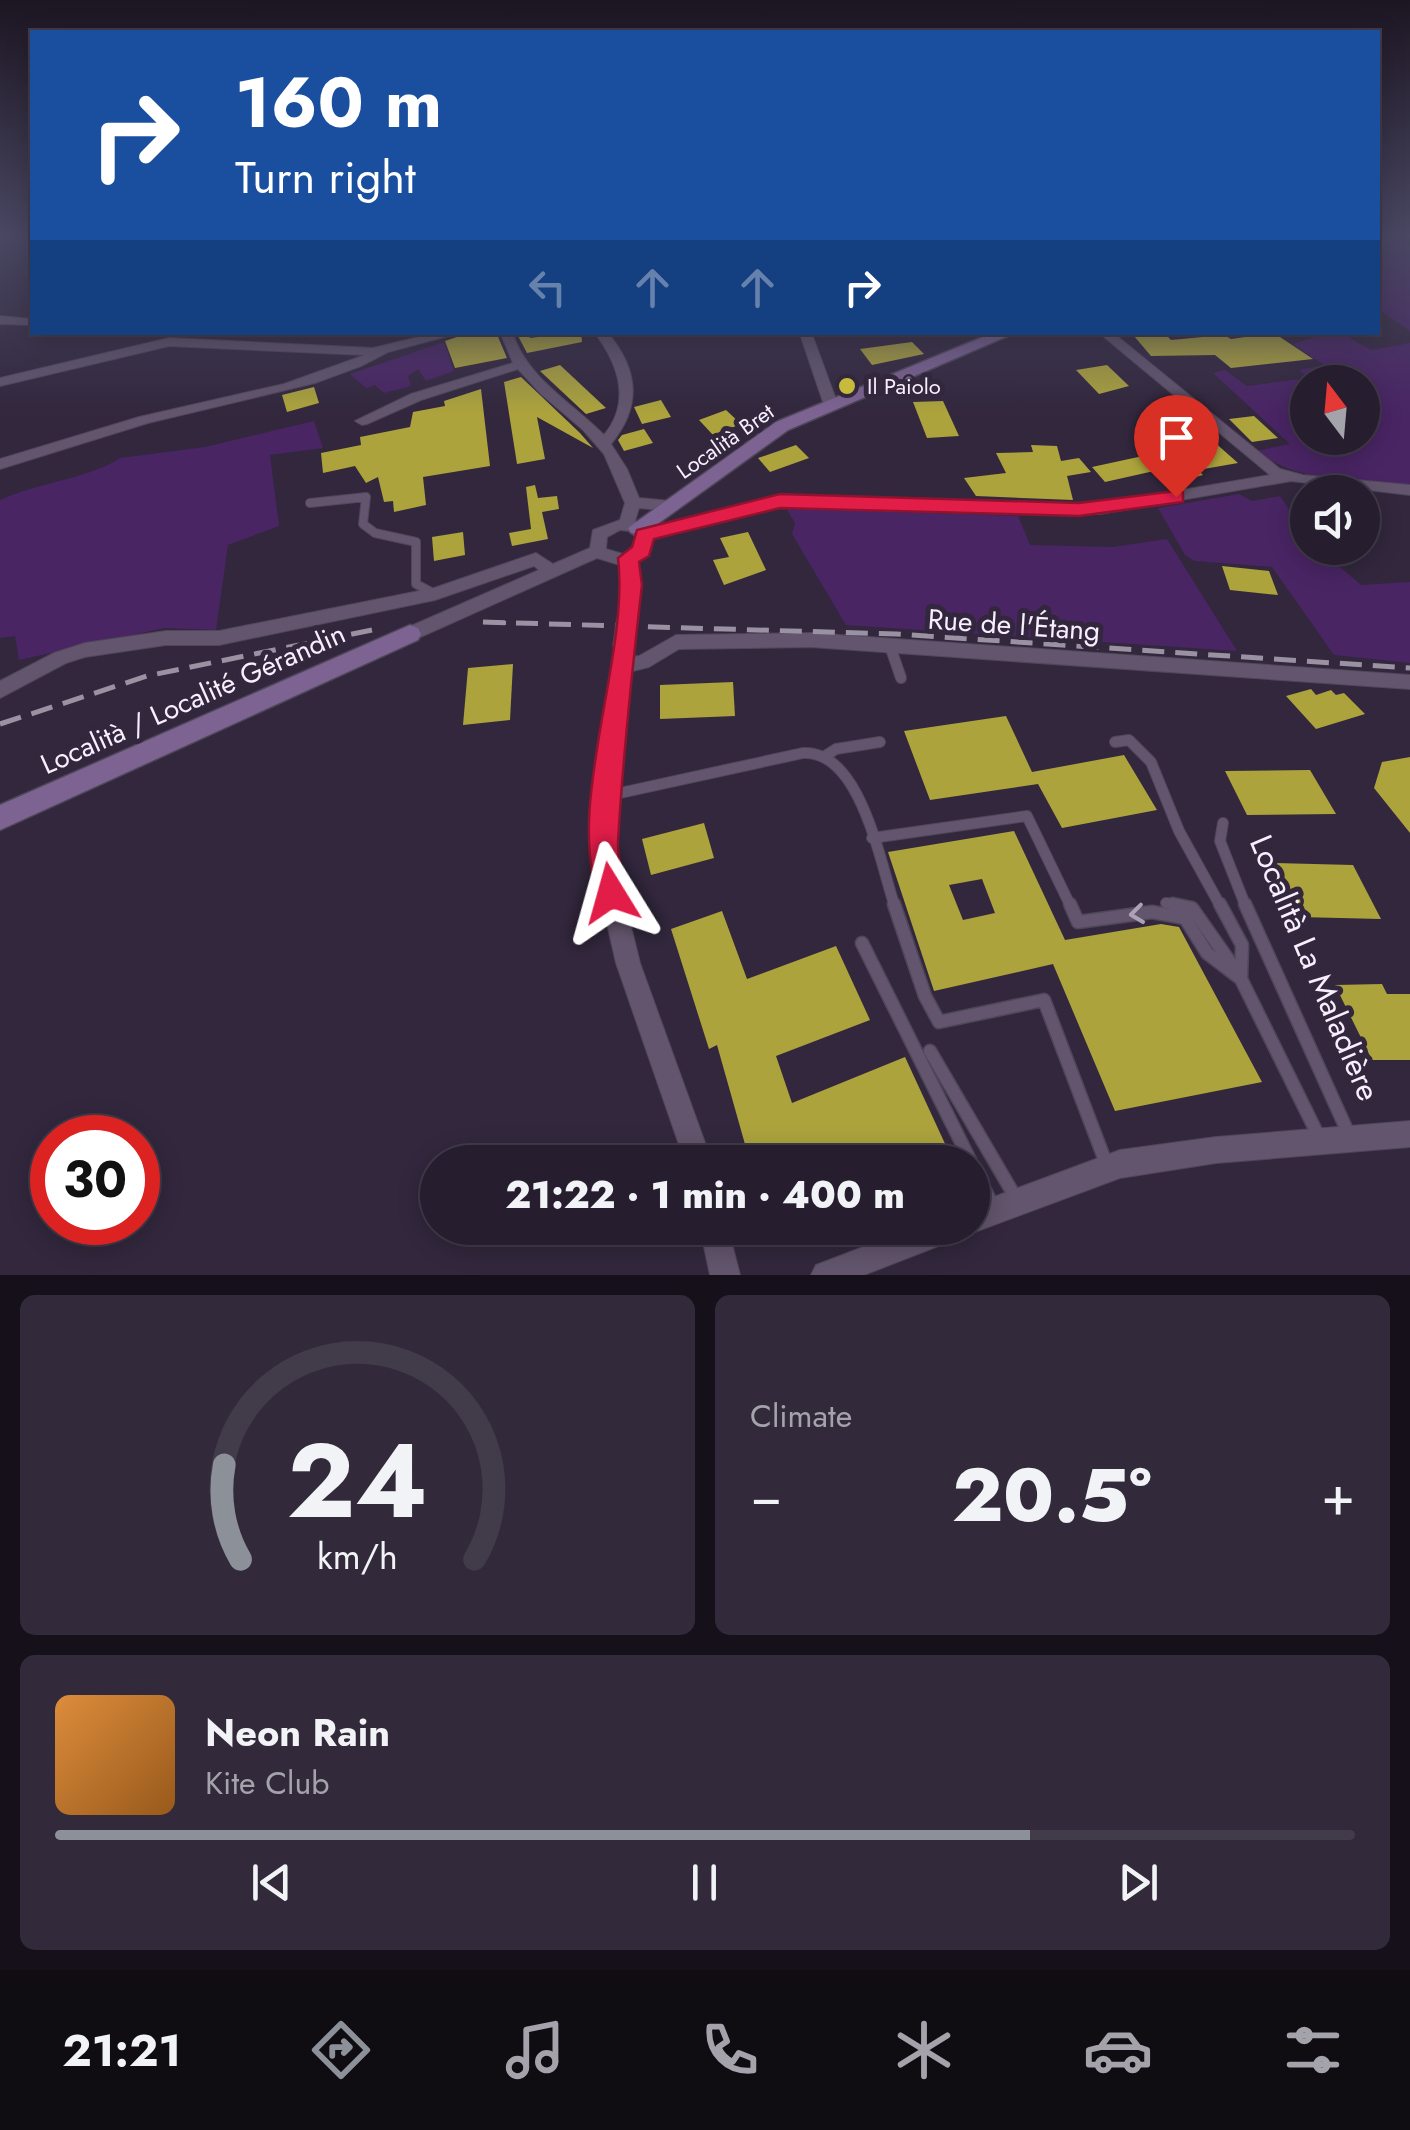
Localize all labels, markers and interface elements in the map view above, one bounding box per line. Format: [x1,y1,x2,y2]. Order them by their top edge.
text: 160 m [235,52,442,153]
icon: right [70,70,200,200]
text: Turn right [235,145,416,210]
icon: left [520,260,575,315]
icon: ahead [625,260,680,315]
icon: ahead [730,260,785,315]
icon: right [835,260,890,315]
north arrow [1290,365,1380,455]
map controls [1290,365,1380,565]
place label: Il Paiolo [867,370,941,402]
marker: Il Paiolo [836,375,858,397]
street label: Località Bret [670,395,781,486]
pin [1134,395,1219,498]
icon: arrive [1149,410,1204,465]
button: sound [1290,475,1380,565]
street label: Rue de l'Étang [926,599,1102,651]
street label: Località / Localité Gérandin [34,613,352,785]
street label: Località La Maladière [1238,828,1392,1108]
position arrow [559,841,663,945]
one-way arrow [1129,903,1145,924]
speed limit sign: 30 [30,1115,160,1245]
text: 21:22 · 1 min · 400 m [505,1167,905,1222]
text: Climate [750,1393,852,1439]
text: 24 [287,1406,428,1556]
text: 20.5° [952,1441,1152,1549]
text: − [750,1456,782,1536]
text: + [1321,1456,1355,1536]
text: km/h [317,1531,398,1582]
text: Neon Rain [205,1705,390,1760]
text: Kite Club [205,1760,329,1806]
icon: previous [244,1855,299,1910]
icon: pause [677,1855,732,1910]
icon: next [1111,1855,1166,1910]
icon: directions [306,2015,376,2085]
icon: music [500,2015,570,2085]
icon: phone [695,2015,765,2085]
icon: climate [889,2015,959,2085]
icon: car [1083,2015,1153,2085]
icon: filters [1278,2015,1348,2085]
text: 21:21 [62,2018,182,2083]

